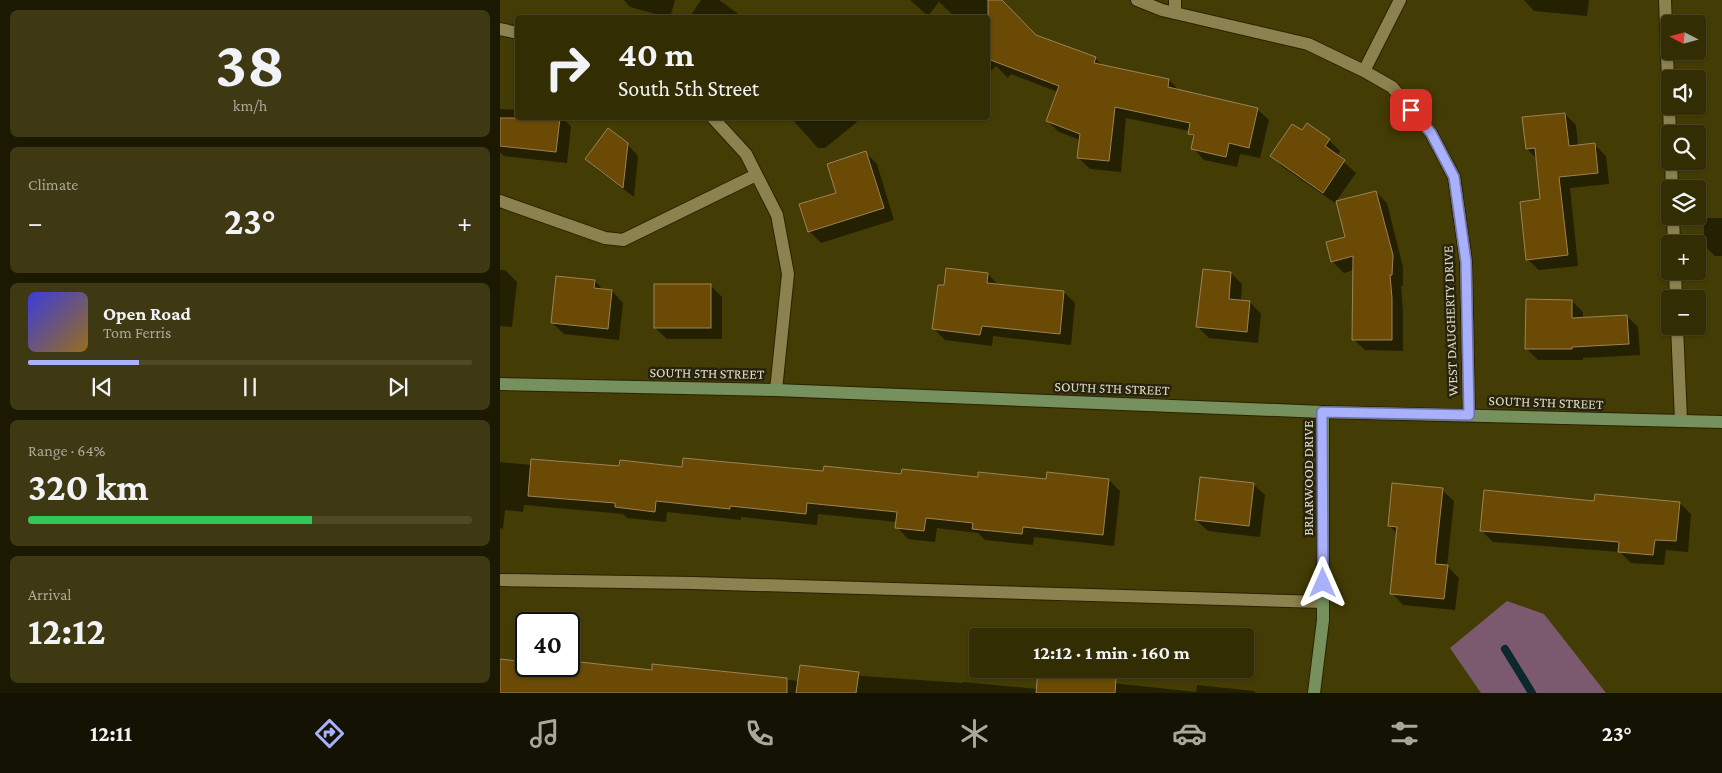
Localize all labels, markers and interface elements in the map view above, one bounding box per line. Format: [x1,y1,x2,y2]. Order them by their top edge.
north arrow [1661,15,1706,60]
map controls [1661,15,1706,335]
text: 38 [215,28,285,100]
icon: right [535,35,600,100]
text: 40 m [618,35,695,74]
button: sound [1661,70,1706,115]
text: South 5th Street [618,76,759,101]
pin [1390,89,1432,131]
icon: arrive [1397,96,1425,124]
text: km/h [233,97,267,114]
button: search [1661,125,1706,170]
text: Climate [28,176,78,193]
button: layers [1661,180,1706,225]
text: 23° [224,200,276,242]
text: − [28,207,43,238]
text: + [457,207,472,238]
button: + [1661,235,1706,280]
street label: WEST DAUGHERTY DRIVE [1439,245,1461,397]
button: − [1661,290,1706,335]
text: Open Road [103,303,191,324]
text: Tom Ferris [103,324,171,341]
street label: SOUTH 5TH STREET [649,364,765,382]
icon: previous [88,373,116,401]
icon: pause [236,373,264,401]
icon: next [384,373,412,401]
street label: SOUTH 5TH STREET [1054,378,1170,398]
street label: SOUTH 5TH STREET [1488,392,1604,412]
street label: BRIARWOOD DRIVE [1300,420,1316,536]
text: Range · 64% [28,442,105,459]
text: 320 km [28,466,149,508]
position arrow [1296,556,1348,608]
text: Arrival [28,586,72,603]
text: 12:12 [28,610,106,652]
speed limit sign: 40 [515,612,580,677]
text: 12:12 · 1 min · 160 m [1033,642,1190,663]
icon: directions [312,716,347,751]
icon: music [527,716,562,751]
icon: phone [742,716,777,751]
icon: climate [957,716,992,751]
icon: car [1172,716,1207,751]
icon: filters [1387,716,1422,751]
text: 12:11 [90,721,132,746]
text: 23° [1602,721,1632,746]

